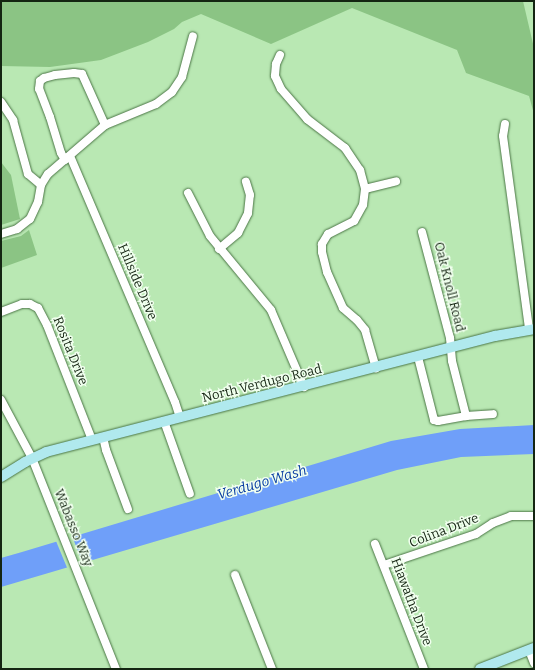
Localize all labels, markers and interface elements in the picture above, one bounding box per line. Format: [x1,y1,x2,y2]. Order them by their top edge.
street label: Oak Knoll Road [430,241,468,333]
street label: Hillside Drive [114,242,160,322]
street label: Rosita Drive [49,315,91,387]
street label: North Verdugo Road [201,362,323,406]
water label: Verdugo Wash [215,462,309,504]
street label: Wabasso Way [50,487,96,569]
street label: Colina Drive [407,511,481,551]
street label: Hiawatha Drive [387,556,435,648]

